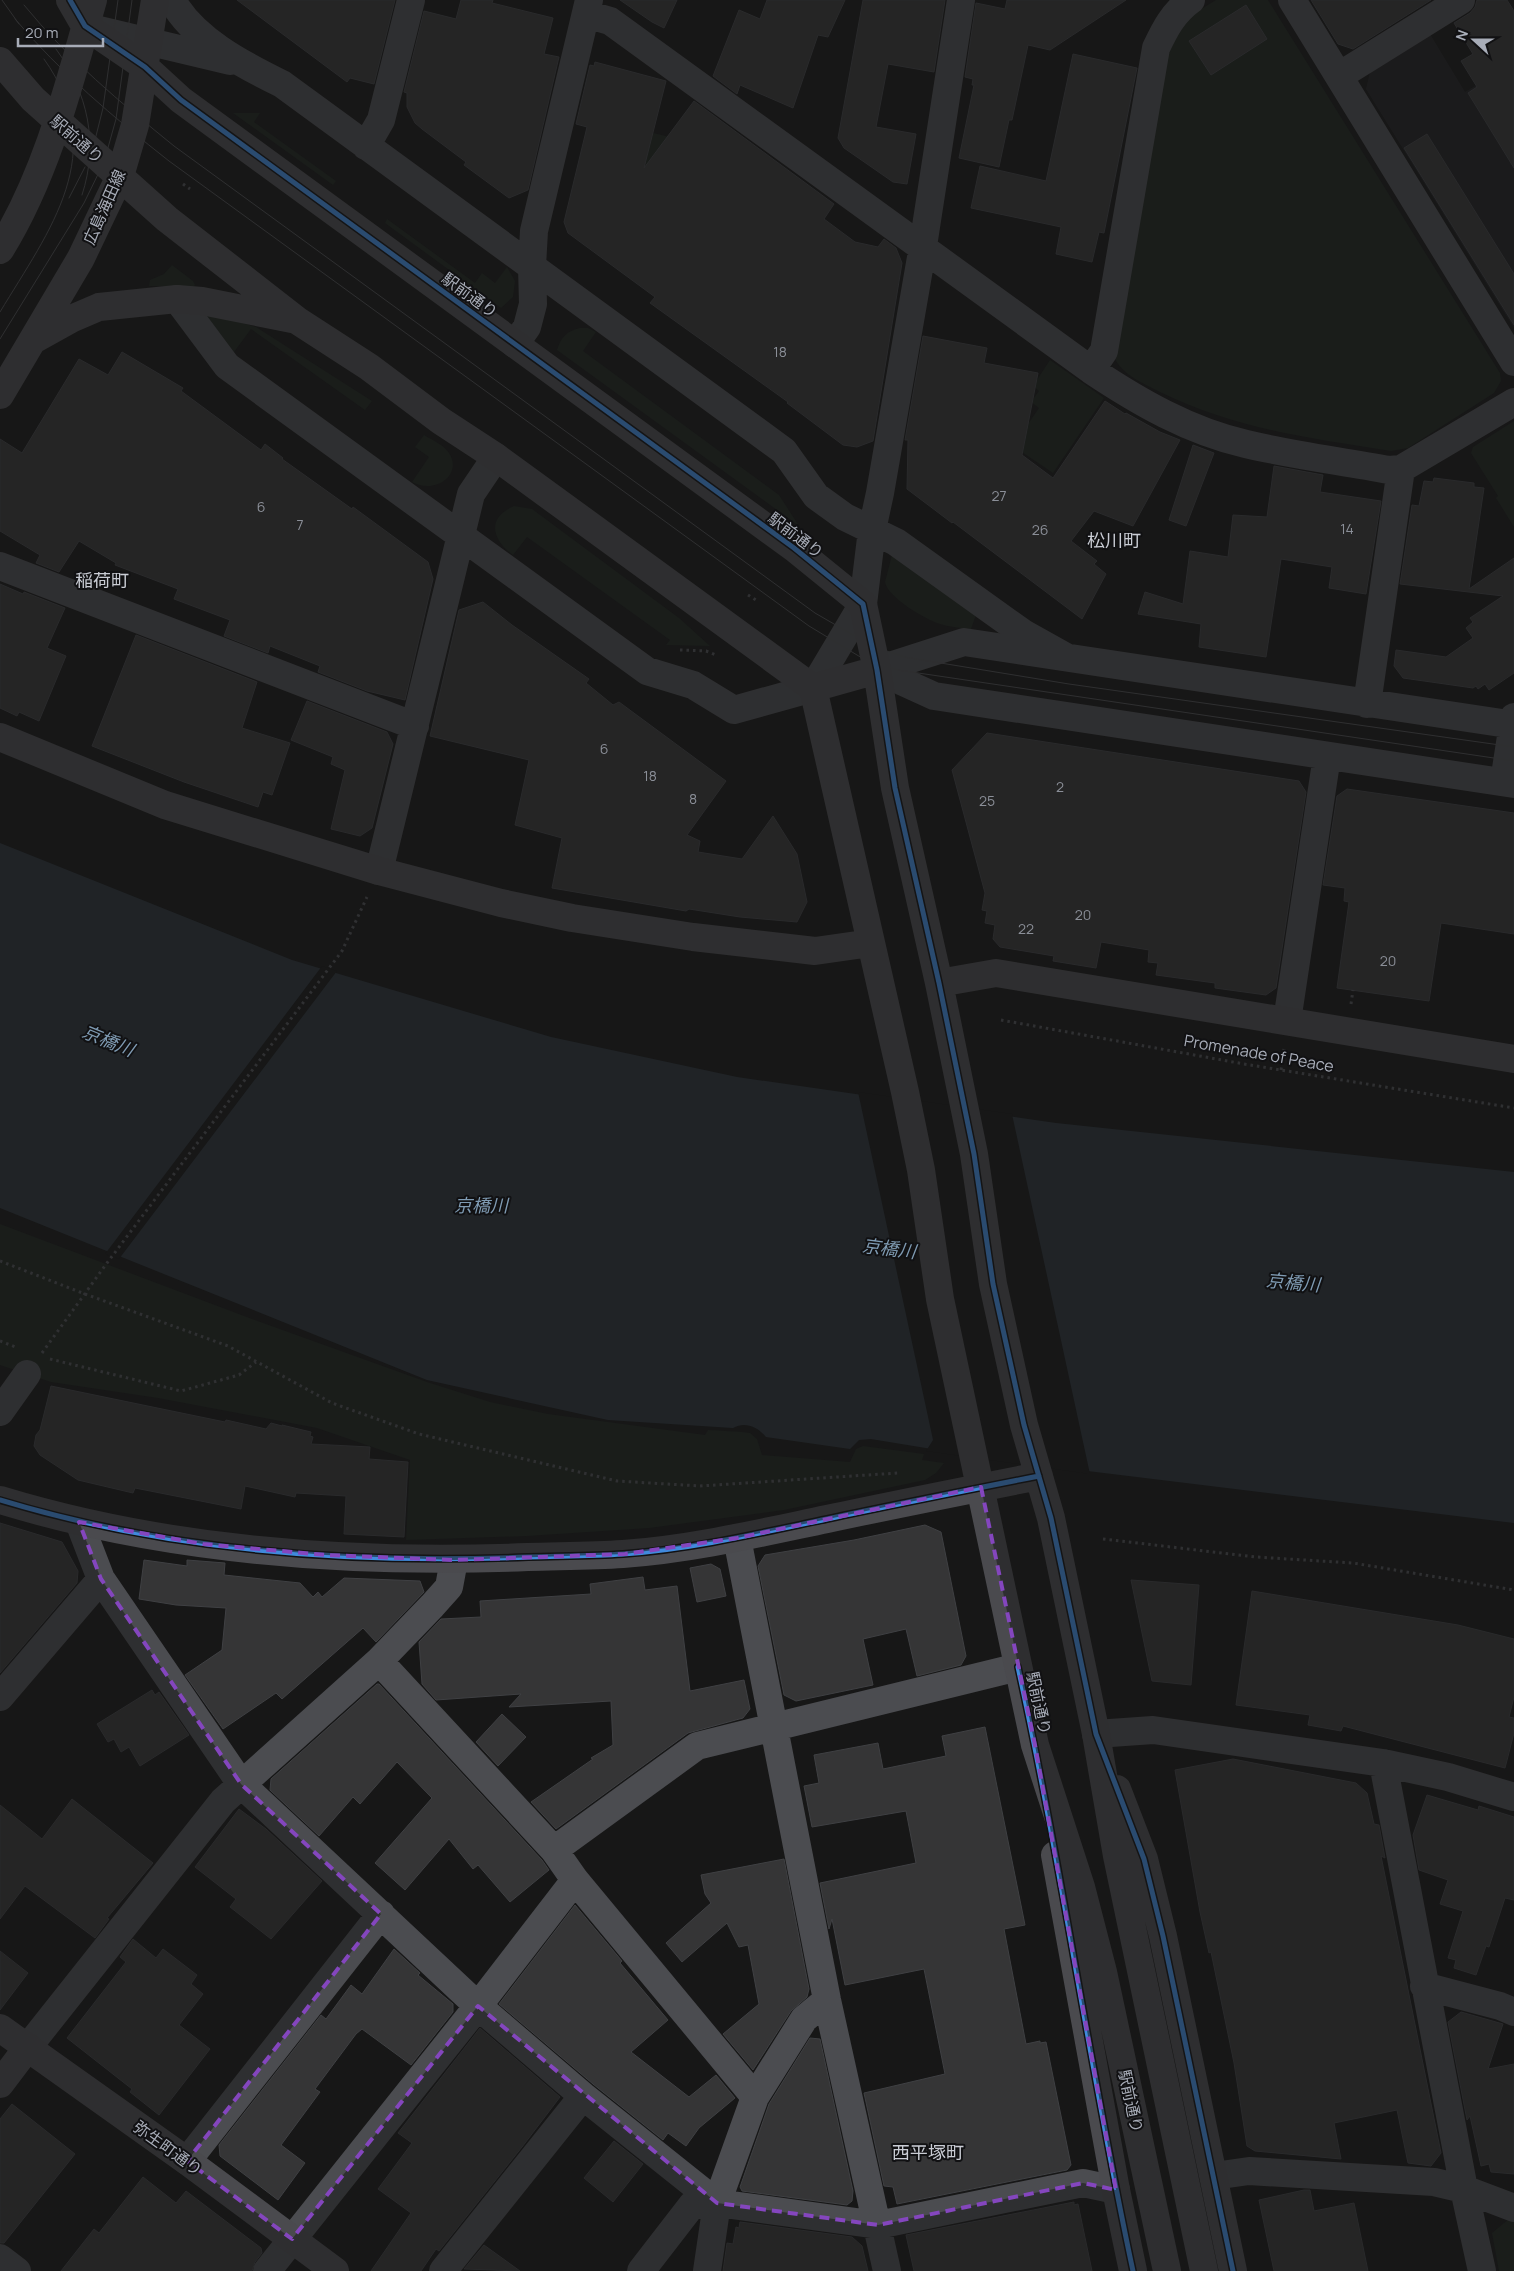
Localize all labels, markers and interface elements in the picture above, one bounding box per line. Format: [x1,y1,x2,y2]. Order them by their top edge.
scale bar [18,15,102,47]
north arrow [1449,15,1499,65]
text: 20 m [25,22,58,43]
text: N [1451,27,1472,43]
street label: 駅前通り [46,110,108,168]
street label: 広島海田線 [78,166,130,248]
street label: 駅前通り [438,267,502,323]
house number: 18 [773,342,787,361]
house number: 27 [991,486,1007,505]
house number: 6 [257,497,265,516]
street label: 駅前通り [764,507,828,563]
house number: 7 [296,515,304,534]
house number: 14 [1340,519,1354,538]
house number: 26 [1032,520,1048,539]
district label: 松川町 [1087,528,1141,552]
district label: 稲荷町 [75,568,129,592]
house number: 6 [600,739,608,758]
house number: 18 [643,766,657,785]
house number: 2 [1056,777,1064,796]
house number: 8 [689,789,697,808]
house number: 25 [979,791,995,810]
house number: 20 [1075,905,1091,924]
house number: 22 [1018,919,1034,938]
house number: 20 [1380,951,1396,970]
water label: 京橋川 [79,1019,140,1062]
street label: Promenade of Peace [1182,1029,1336,1077]
water label: 京橋川 [454,1193,510,1217]
water label: 京橋川 [861,1233,919,1263]
water label: 京橋川 [1265,1268,1323,1296]
street label: 駅前通り [1022,1669,1056,1737]
street label: 駅前通り [1114,2067,1148,2135]
street label: 弥生町通り [129,2116,207,2180]
district label: 西平塚町 [892,2140,964,2164]

